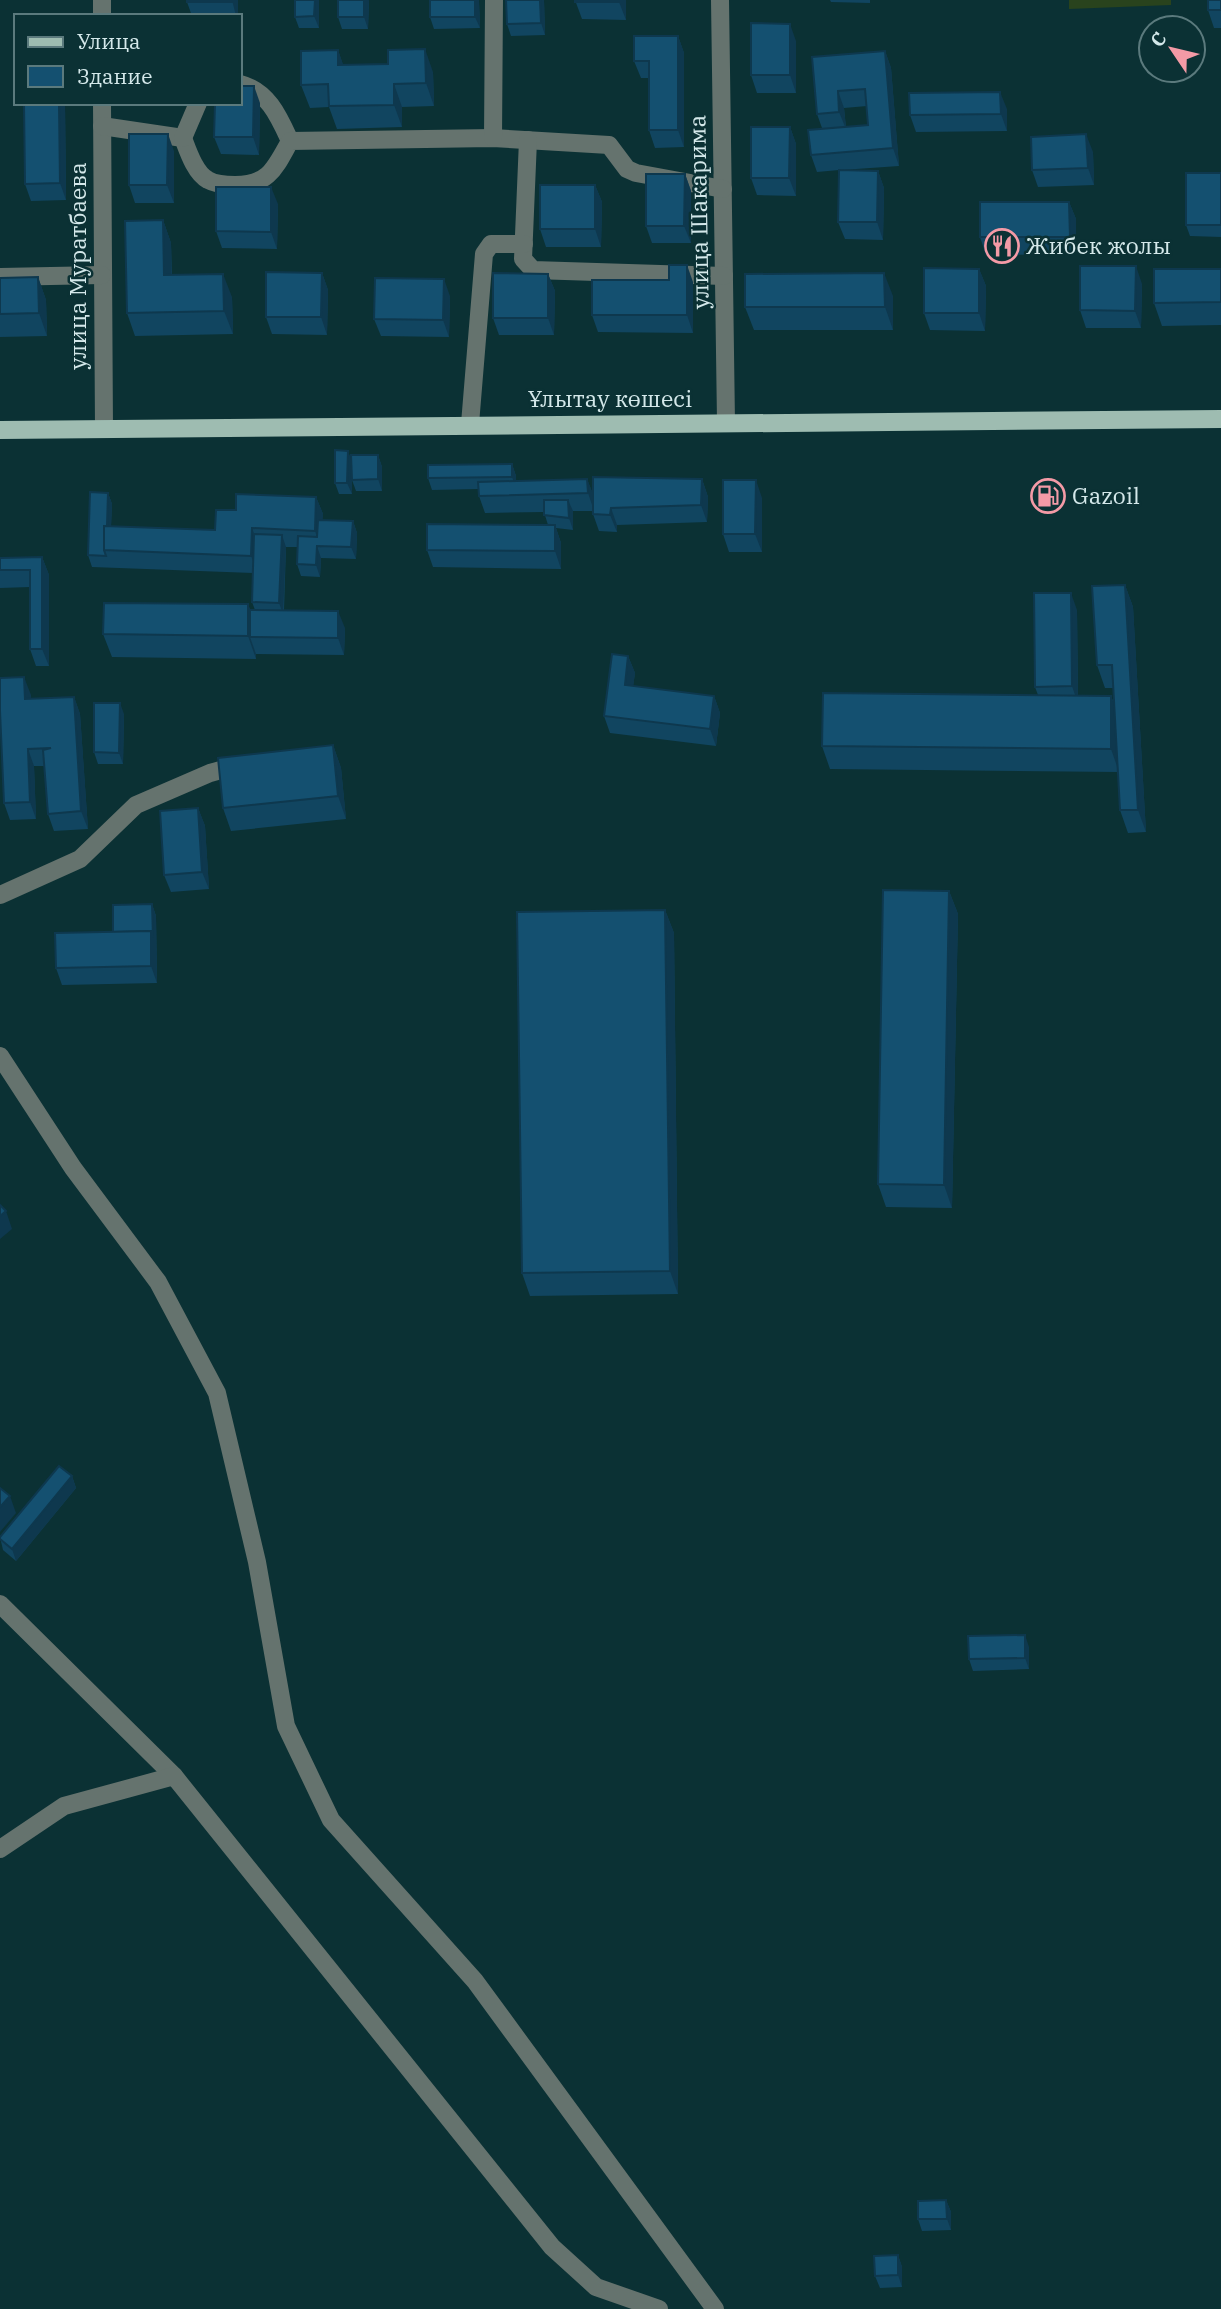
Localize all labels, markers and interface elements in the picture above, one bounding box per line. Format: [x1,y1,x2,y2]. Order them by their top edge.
legend [14,14,242,105]
north arrow [1137,14,1207,84]
text: Улица [77,27,141,55]
text: С [1145,27,1172,51]
text: Здание [77,62,152,90]
street label: улица Шакарима [681,115,715,309]
street label: улица Муратбаева [62,162,92,370]
restaurant icon: Жибек жолы [983,227,1021,265]
place label: Жибек жолы [1026,230,1171,260]
street label: Ұлытау көшесі [528,383,692,413]
fuel station icon: Gazoil [1029,477,1067,515]
place label: Gazoil [1072,480,1140,510]

